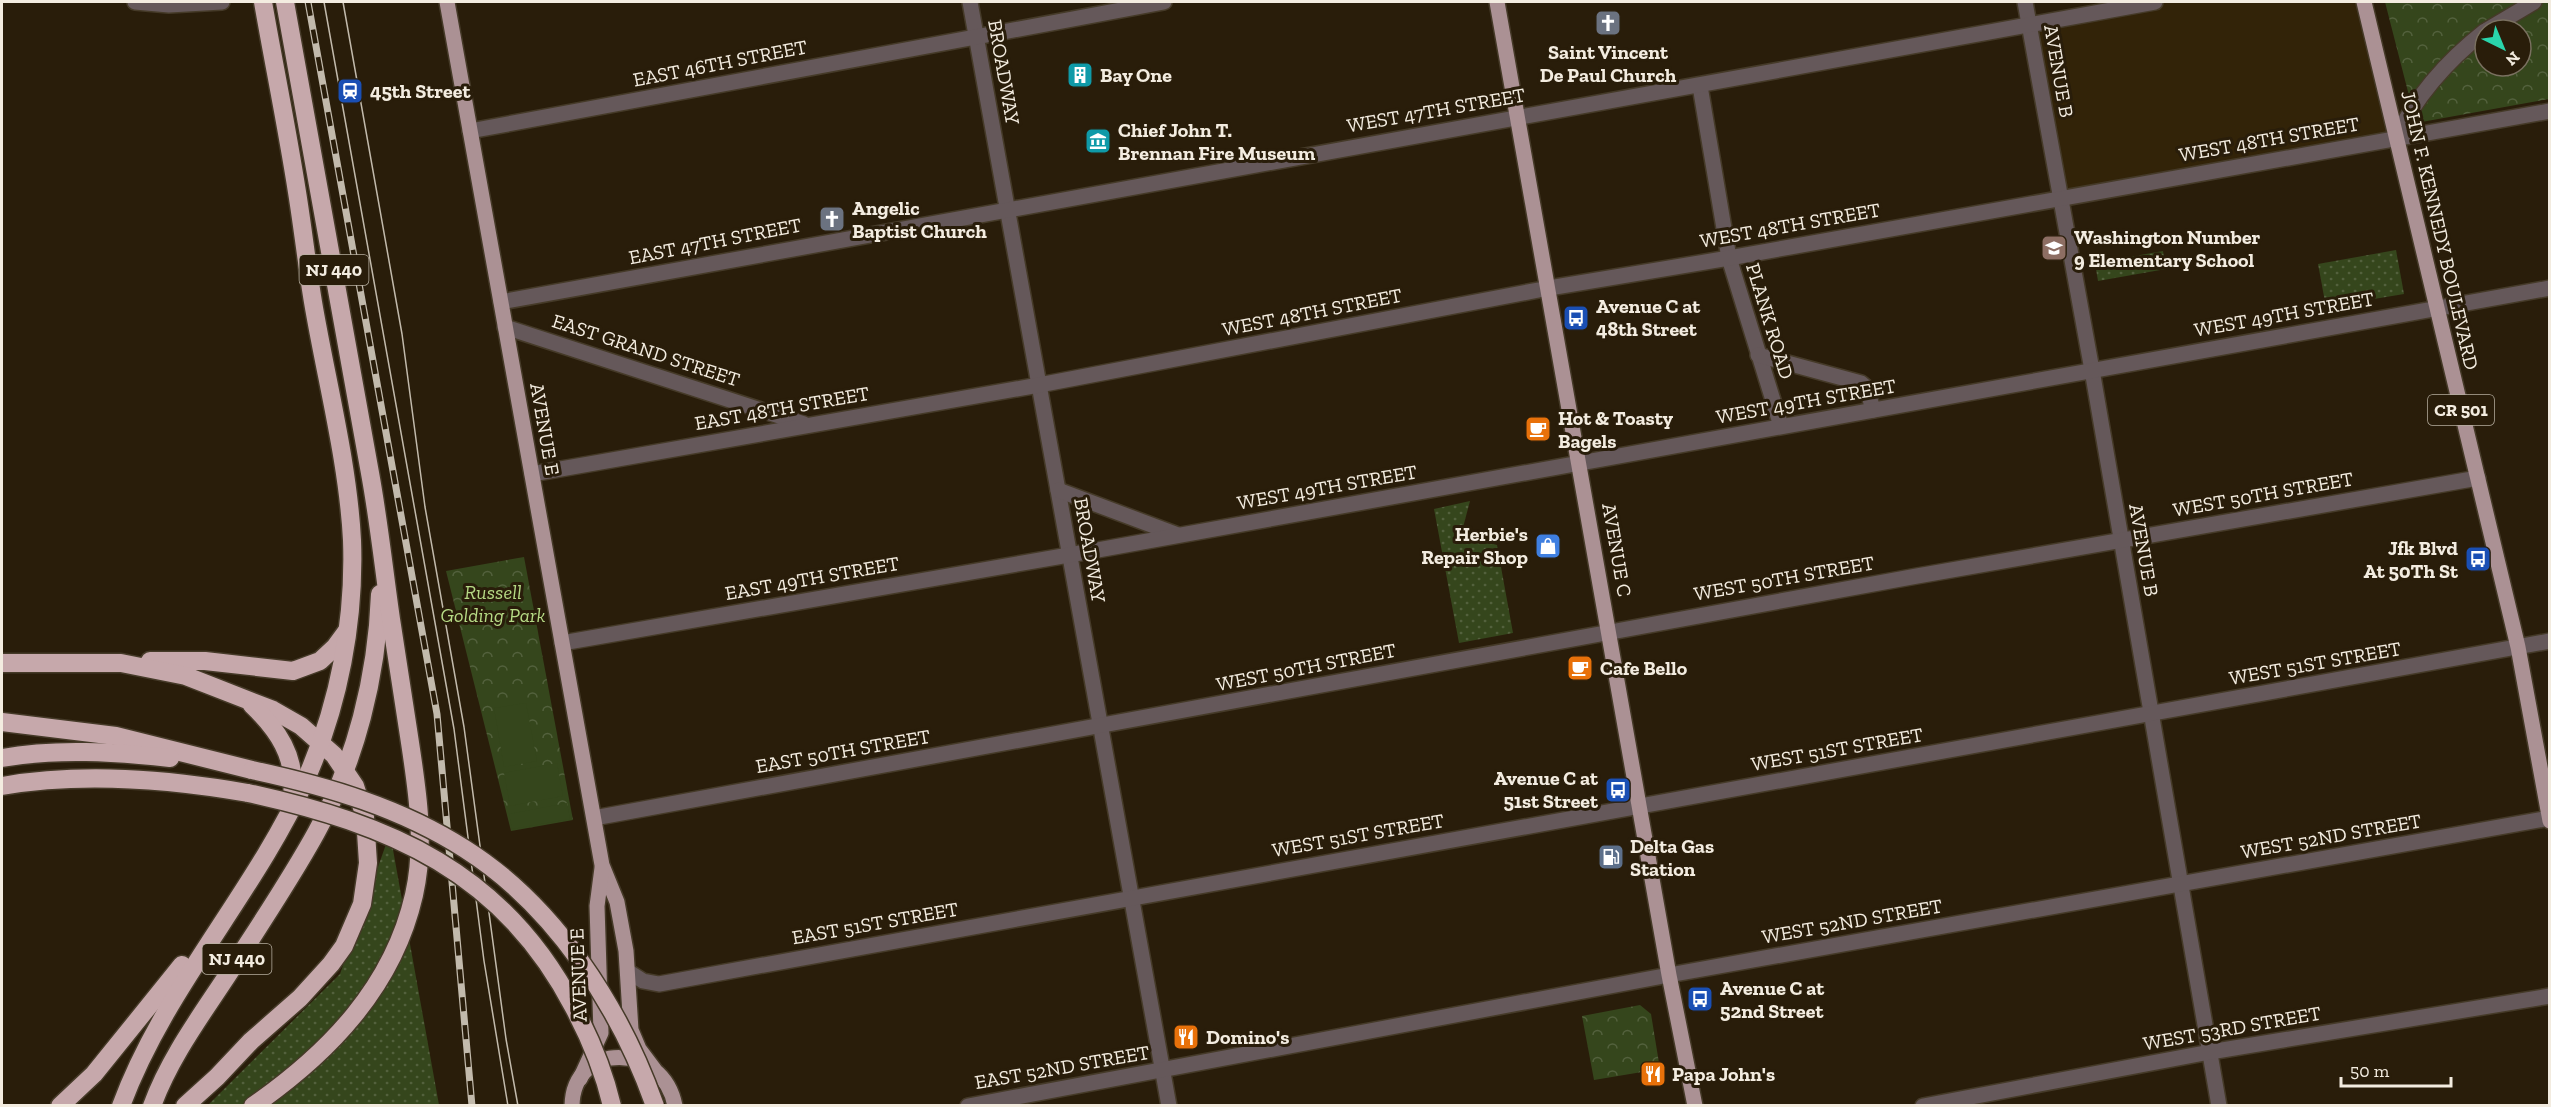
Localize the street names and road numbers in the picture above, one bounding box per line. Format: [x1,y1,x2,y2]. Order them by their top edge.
street label: BROADWAY [983,18,1025,127]
street label: AVENUE B [2039,23,2079,119]
street label: EAST 46TH STREET [631,34,809,92]
street label: WEST 47TH STREET [1345,82,1527,138]
street label: JOHN F. KENNEDY BOULEVARD [2396,88,2484,372]
street label: WEST 48TH STREET [2177,111,2361,167]
street label: WEST 48TH STREET [1698,197,1882,253]
street label: EAST 47TH STREET [627,213,803,269]
road number: NJ 440 [300,255,368,285]
street label: PLANK ROAD [1741,260,1799,382]
street label: WEST 48TH STREET [1220,283,1404,341]
street label: WEST 49TH STREET [2192,286,2376,342]
street label: EAST GRAND STREET [549,308,743,392]
street label: WEST 49TH STREET [1714,373,1898,429]
street label: AVENUE E [525,381,565,477]
street label: EAST 48TH STREET [693,381,871,435]
road number: CR 501 [2428,395,2494,425]
street label: WEST 49TH STREET [1235,459,1419,515]
street label: WEST 50TH STREET [2171,466,2355,522]
street label: BROADWAY [1069,496,1111,605]
street label: AVENUE C [1597,501,1637,599]
street label: AVENUE B [2124,502,2164,598]
street label: WEST 50TH STREET [1692,550,1876,606]
street label: EAST 49TH STREET [723,551,901,605]
street label: WEST 51ST STREET [2227,636,2403,690]
street label: WEST 50TH STREET [1214,638,1398,696]
street label: WEST 51ST STREET [1749,722,1925,776]
street label: EAST 50TH STREET [754,724,932,778]
street label: WEST 51ST STREET [1270,808,1446,862]
street label: WEST 52ND STREET [2239,808,2423,864]
street label: WEST 52ND STREET [1760,893,1944,949]
street label: EAST 51ST STREET [790,897,960,949]
street label: AVENUE E [564,928,592,1022]
road number: NJ 440 [202,944,272,974]
street label: WEST 53RD STREET [2141,1001,2323,1055]
street label: EAST 52ND STREET [973,1040,1151,1094]

